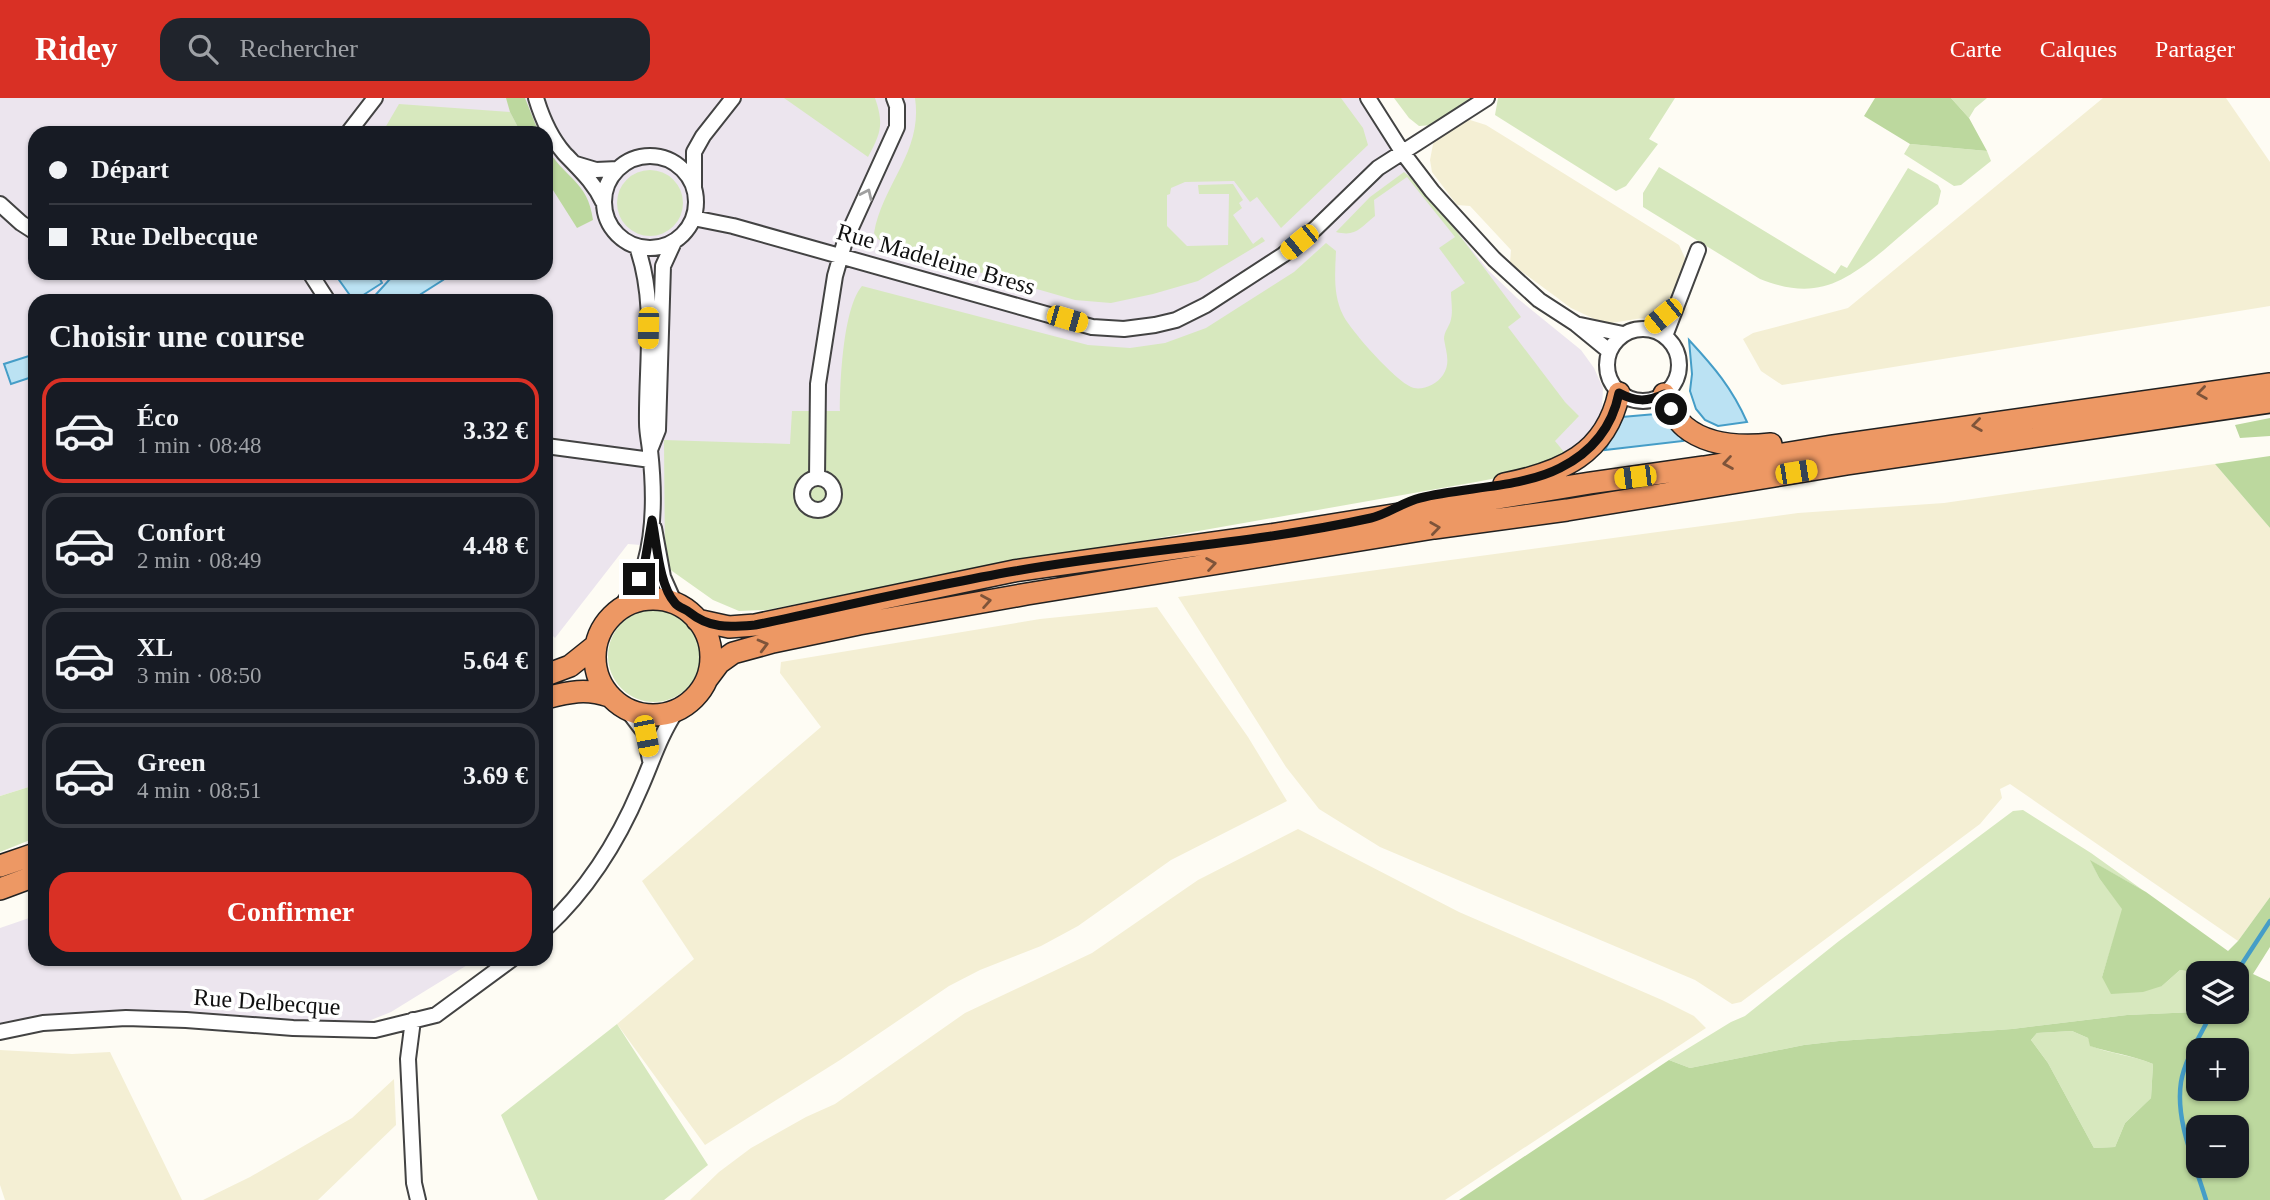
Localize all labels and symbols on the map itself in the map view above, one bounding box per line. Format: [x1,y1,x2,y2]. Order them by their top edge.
one-way arrow [859,189,873,201]
street label: Rue Madeleine Bress [834,218,1038,300]
car [1277,221,1322,263]
car [1641,295,1686,337]
car [1044,303,1091,335]
car [638,307,659,349]
one-way arrow [2197,385,2208,400]
route start [1655,393,1687,425]
one-way arrow [1971,418,1983,433]
one-way arrow [1722,455,1734,470]
car [1774,458,1819,486]
car [1613,464,1658,490]
one-way arrow [1429,521,1441,536]
one-way arrow [1205,557,1217,572]
route end [623,563,655,595]
one-way arrow [980,594,992,609]
one-way arrow [757,639,769,653]
car [632,713,661,759]
street label: Rue Delbecque [193,984,341,1020]

